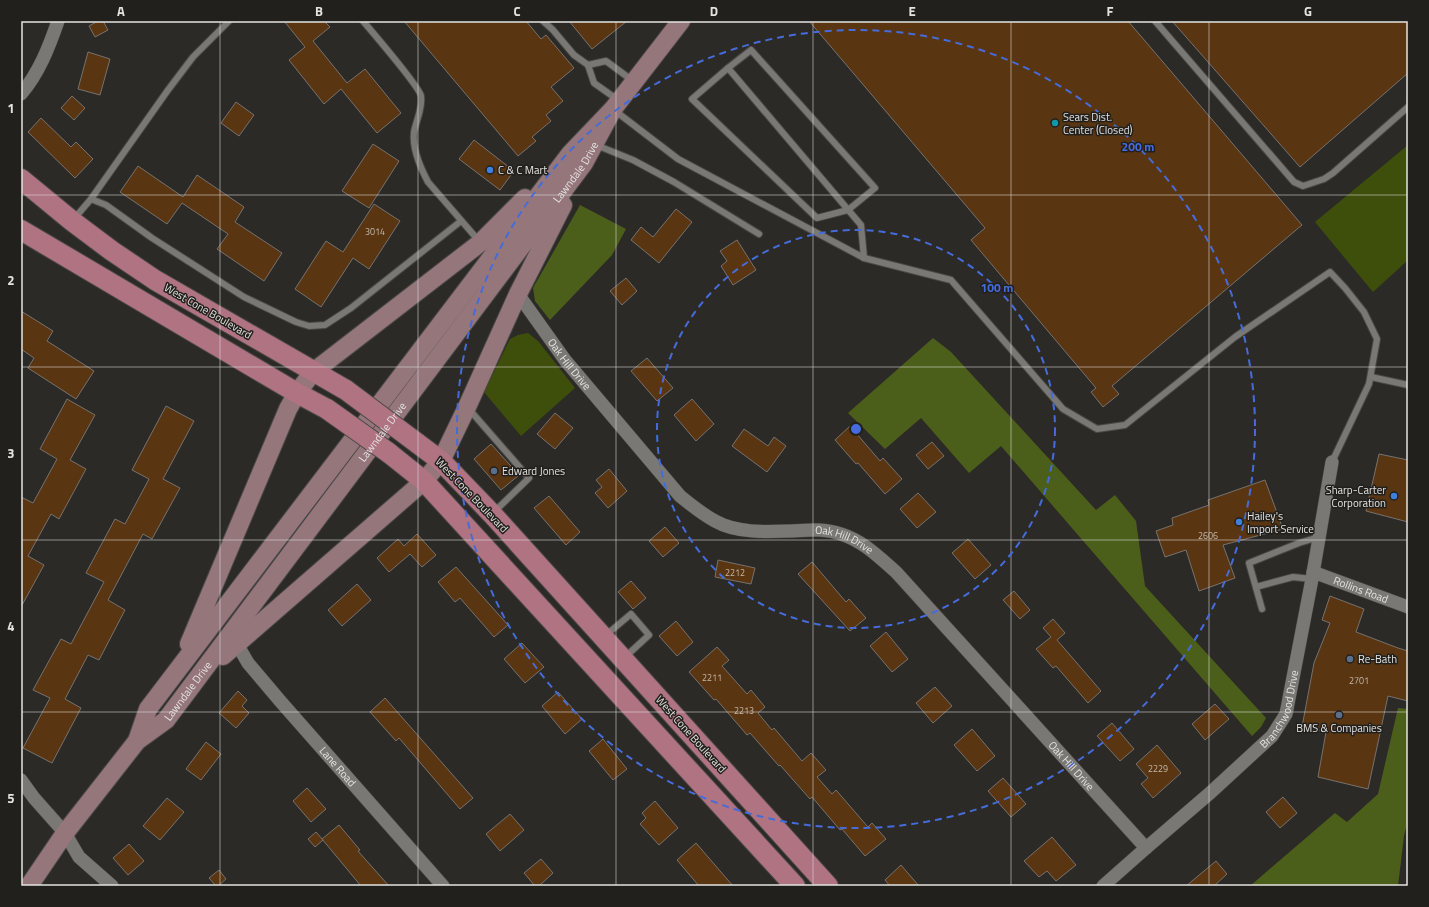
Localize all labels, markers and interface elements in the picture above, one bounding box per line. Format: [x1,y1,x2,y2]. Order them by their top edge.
text: A [117,1,125,21]
text: B [315,1,323,21]
text: C [513,1,521,21]
text: D [710,1,718,21]
text: E [908,1,916,21]
text: F [1107,1,1114,21]
text: G [1304,1,1312,21]
text: 1 [7,98,15,118]
place label: Sears Dist. Center (Closed) [1063,109,1133,138]
marker: Sears Dist. Center (Closed) [1050,118,1060,128]
text: 200 m [1122,137,1154,156]
street label: Lawndale Drive [549,138,602,206]
place label: C & C Mart [498,162,547,178]
marker: C & C Mart [485,165,495,175]
house number: 3014 [365,225,385,238]
text: 2 [7,270,15,290]
text: 100 m [981,278,1013,297]
street label: West Cone Boulevard [161,279,255,343]
street label: Oak Hill Drive [544,335,595,394]
street label: Lawndale Drive [355,398,410,465]
centre of rings [849,422,863,436]
text: 3 [7,443,15,463]
street label: West Cone Boulevard [432,454,512,536]
place label: Edward Jones [502,463,565,479]
marker: Edward Jones [489,466,499,476]
place label: Sharp-Carter Corporation [1326,482,1386,511]
marker: Sharp-Carter Corporation [1389,491,1399,501]
place label: Hailey's Import Service [1247,508,1314,537]
marker: Hailey's Import Service [1234,517,1244,527]
street label: Oak Hill Drive [815,522,877,558]
house number: 2606 [1198,529,1218,542]
house number: 2212 [725,566,745,579]
street label: Rollins Road [1331,572,1391,607]
text: 4 [7,616,15,636]
place label: Re-Bath [1358,651,1397,667]
marker: Re-Bath [1345,654,1355,664]
street label: Lawndale Drive [160,657,216,724]
street label: Branchwood Drive [1256,668,1302,752]
house number: 2211 [702,671,722,684]
house number: 2701 [1349,674,1369,687]
street label: West Cone Boulevard [652,692,730,776]
house number: 2213 [734,704,754,717]
marker: BMS & Companies [1334,710,1344,720]
place label: BMS & Companies [1296,720,1382,736]
street label: Oak Hill Drive [1045,737,1098,794]
street label: Lane Road [316,743,360,790]
house number: 2229 [1148,762,1168,775]
text: 5 [7,788,15,808]

